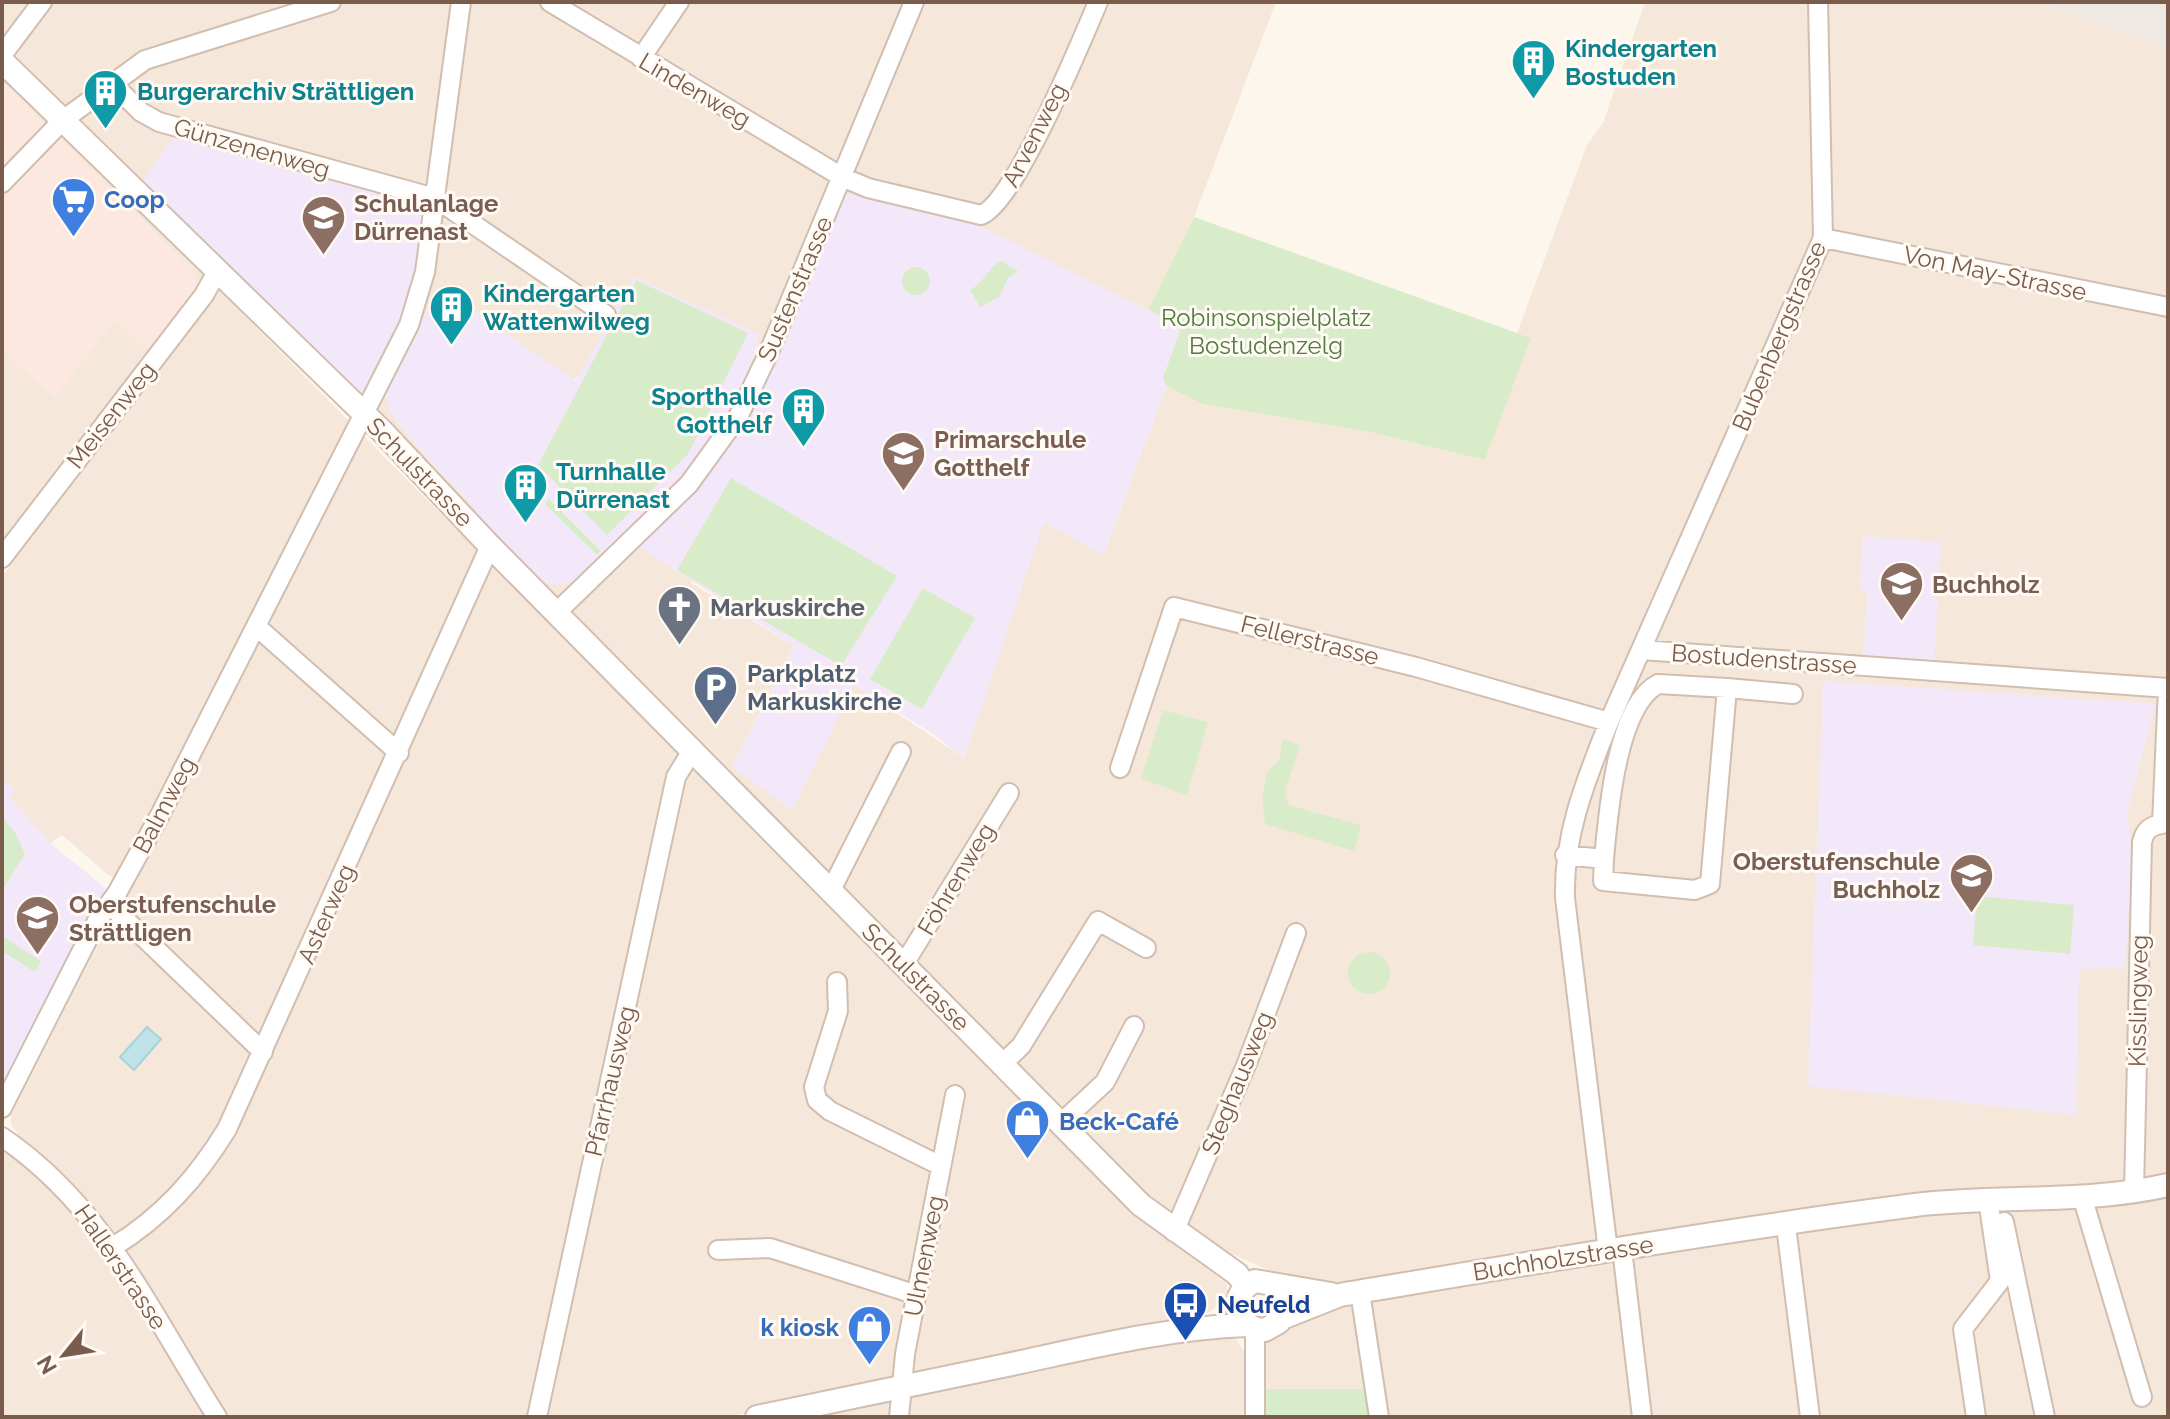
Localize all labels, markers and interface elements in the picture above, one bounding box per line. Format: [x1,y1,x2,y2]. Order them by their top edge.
place label: Kindergarten Bostuden [1565,34,1717,91]
building icon: Kindergarten Bostuden [1510,38,1558,101]
street label: Lindenweg [634,46,756,134]
building icon: Burgerarchiv Strättligen [82,67,130,130]
place label: Burgerarchiv Strättligen [137,77,414,106]
street label: Arvenweg [995,78,1073,192]
street label: Günzenenweg [171,112,333,184]
supermarket icon: Coop [49,175,97,238]
place label: Coop [104,185,165,214]
place label: Schulanlage Dürrenast [354,189,498,246]
school or university icon: Schulanlage Dürrenast [299,193,347,256]
street label: Sustenstrasse [751,212,839,366]
street label: Bubenbergstrasse [1726,237,1832,435]
street label: Von May-Strasse [1901,239,2089,307]
place label: Kindergarten Wattenwilweg [483,279,650,336]
building icon: Kindergarten Wattenwilweg [428,283,476,346]
park label: Robinsonspielplatz Bostudenzelg [1161,303,1371,360]
street label: Meisenweg [60,356,162,474]
place label: Sporthalle Gotthelf [651,382,773,439]
building icon: Sporthalle Gotthelf [779,386,827,449]
street label: Schulstrasse [361,411,479,533]
place label: Primarschule Gotthelf [934,425,1086,482]
school or university icon: Primarschule Gotthelf [879,429,927,492]
place label: Turnhalle Dürrenast [556,457,670,514]
building icon: Turnhalle Dürrenast [501,461,549,524]
school or university icon: Buchholz [1877,560,1925,623]
place label: Buchholz [1932,570,2040,599]
church icon: Markuskirche [655,583,703,646]
place label: Markuskirche [710,593,865,622]
street label: Fellerstrasse [1238,609,1382,671]
street label: Bostudenstrasse [1670,638,1858,680]
place label: Parkplatz Markuskirche [747,659,902,716]
parking icon: Parkplatz Markuskirche [692,663,740,726]
street label: Balmweg [126,752,202,858]
street label: Föhrenweg [911,818,1001,940]
place label: Oberstufenschule Buchholz [1733,847,1940,904]
school or university icon: Oberstufenschule Buchholz [1947,851,1995,914]
street label: Asterweg [291,860,361,968]
place label: Oberstufenschule Strättligen [69,890,276,947]
school or university icon: Oberstufenschule Strättligen [14,894,62,957]
street label: Schulstrasse [856,917,976,1037]
street label: Kisslingweg [2122,935,2154,1067]
street label: Pfarrhausweg [579,1003,641,1159]
street label: Steghausweg [1195,1007,1279,1159]
shop icon: Beck-Café [1004,1097,1052,1160]
place label: Beck-Café [1059,1107,1179,1136]
street label: Ulmenweg [898,1193,950,1319]
street label: Hallerstrasse [69,1199,173,1335]
street label: Buchholzstrasse [1471,1229,1655,1287]
bus stop icon: Neufeld [1162,1280,1210,1343]
place label: Neufeld [1217,1290,1311,1319]
shop icon: k kiosk [846,1303,894,1366]
place label: k kiosk [761,1313,840,1342]
north arrow [24,1315,104,1395]
text: N [31,1351,62,1379]

